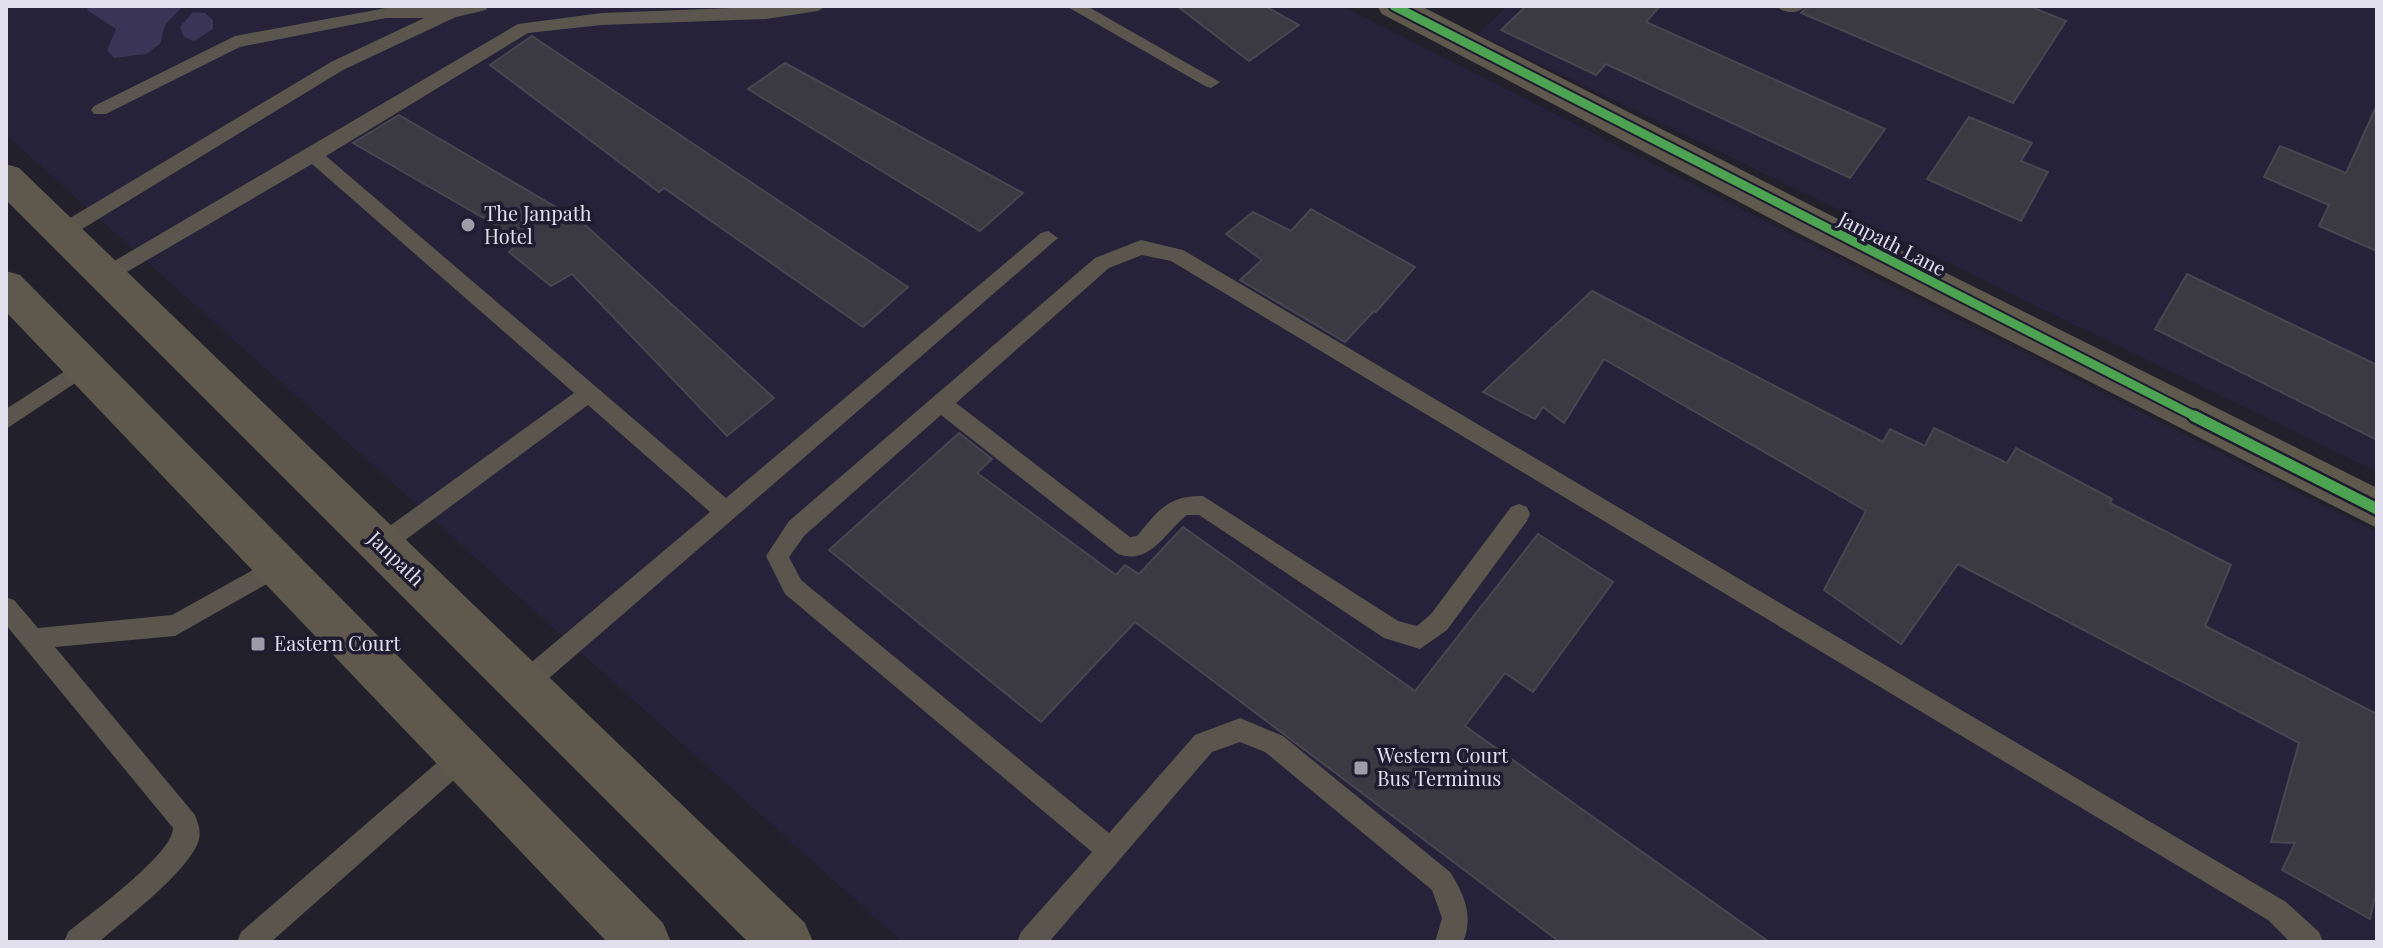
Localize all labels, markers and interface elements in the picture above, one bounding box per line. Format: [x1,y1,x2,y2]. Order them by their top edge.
place label: The Janpath Hotel [484,199,592,249]
street label: Janpath Lane [1833,204,1951,281]
marker: The Janpath Hotel [459,216,477,234]
street label: Janpath [362,524,431,592]
place label: Eastern Court [274,629,401,656]
marker: Eastern Court [249,635,267,653]
place label: Western Court Bus Terminus [1376,741,1509,791]
marker: Western Court Bus Terminus [1352,759,1370,777]

